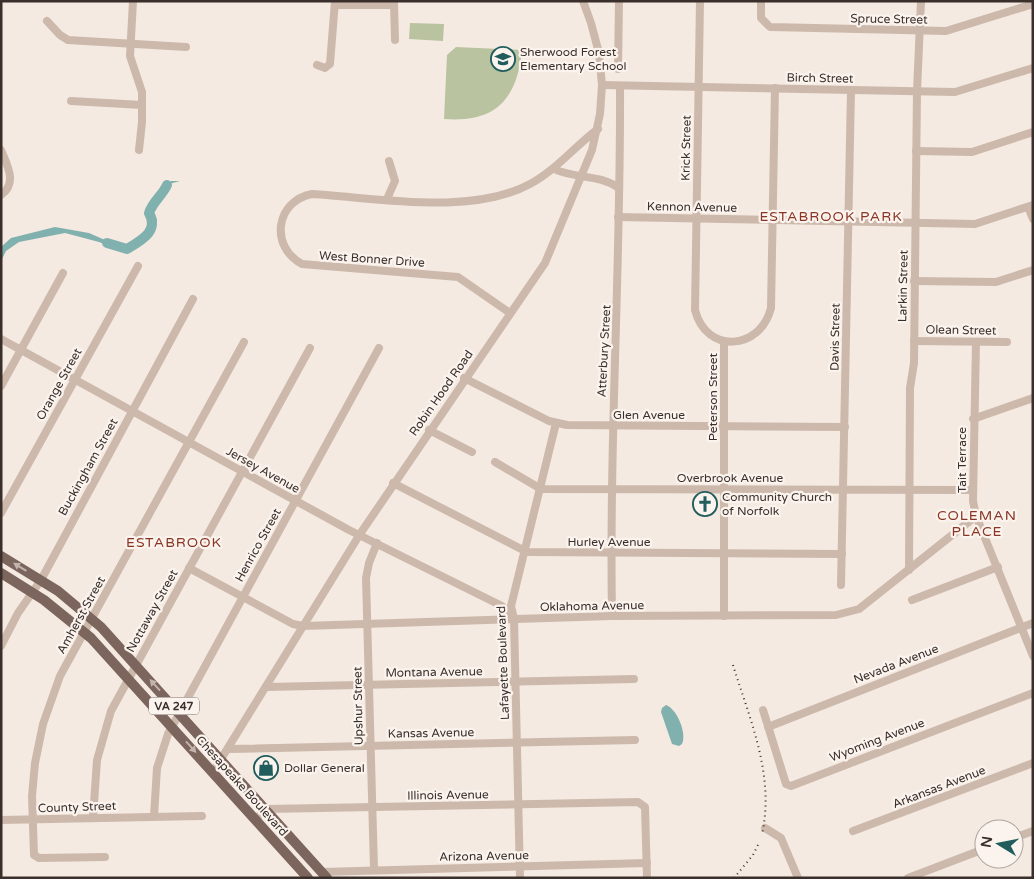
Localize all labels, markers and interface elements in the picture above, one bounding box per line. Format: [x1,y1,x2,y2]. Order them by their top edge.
street label: Spruce Street [850,11,928,27]
place label: Sherwood Forest Elementary School [520,45,627,73]
school or university icon: Sherwood Forest Elementary School [490,46,516,72]
street label: Birch Street [787,70,854,86]
street label: Krick Street [678,114,694,181]
street label: Kennon Avenue [647,199,737,215]
district label: ESTABROOK PARK [759,208,903,225]
street label: West Bonner Drive [319,248,426,270]
street label: Larkin Street [895,249,911,322]
street label: Davis Street [827,302,843,371]
street label: Atterbury Street [595,304,613,398]
street label: Olean Street [925,322,997,338]
street label: Orange Street [33,345,85,422]
street label: Robin Hood Road [406,348,476,438]
street label: Peterson Street [706,352,720,441]
street label: Glen Avenue [613,408,685,422]
street label: Buckingham Street [55,416,121,518]
street label: Tait Terrace [955,427,969,493]
street label: Jersey Avenue [224,444,302,496]
street label: Overbrook Avenue [677,471,784,485]
place label: Community Church of Norfolk [722,490,832,518]
church icon: Community Church of Norfolk [692,491,718,517]
street label: Henrico Street [232,506,284,584]
district label: COLEMAN PLACE [937,507,1017,540]
district label: ESTABROOK [126,534,222,551]
street label: Hurley Avenue [567,535,651,549]
one-way arrow [14,562,27,572]
street label: Nottaway Street [123,567,181,655]
street label: Amherst Street [54,574,108,656]
street label: Oklahoma Avenue [540,598,644,614]
street label: Lafayette Boulevard [494,606,512,720]
street label: Nevada Avenue [852,641,941,687]
street label: Montana Avenue [385,664,483,680]
street label: Upshur Street [350,666,366,746]
one-way arrow [149,679,161,691]
road number: VA 247 [149,698,199,714]
street label: Wyoming Avenue [828,715,927,765]
street label: Kansas Avenue [388,725,475,741]
street label: Chesapeake Boulevard [193,733,291,839]
one-way arrow [185,741,197,753]
shop icon: Dollar General [253,755,279,781]
place label: Dollar General [284,761,365,775]
street label: Arkansas Avenue [891,763,988,811]
street label: Illinois Avenue [407,787,489,803]
street label: County Street [38,799,117,815]
north arrow [974,819,1024,869]
text: N [977,835,996,849]
street label: Arizona Avenue [439,848,529,864]

